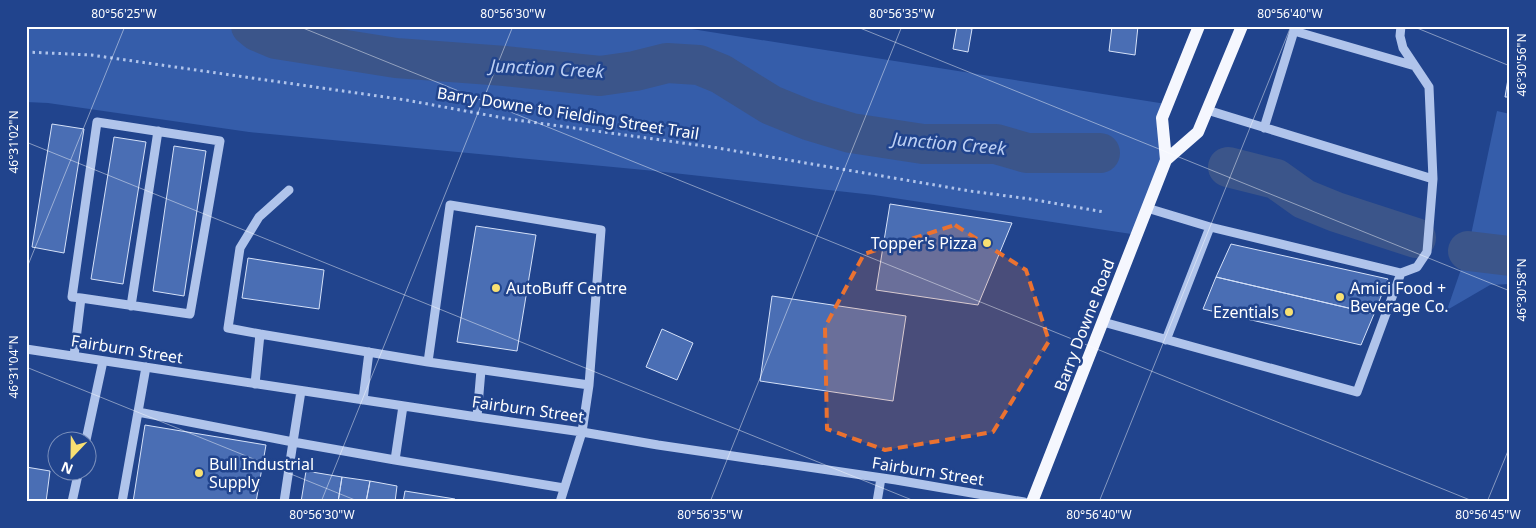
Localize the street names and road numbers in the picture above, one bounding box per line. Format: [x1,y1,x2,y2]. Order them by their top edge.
street label: Barry Downe to Fielding Street Trail [435,81,701,145]
street label: Barry Downe Road [1049,256,1119,394]
street label: Fairburn Street [69,329,185,369]
street label: Fairburn Street [470,390,586,428]
street label: Fairburn Street [870,451,986,491]

